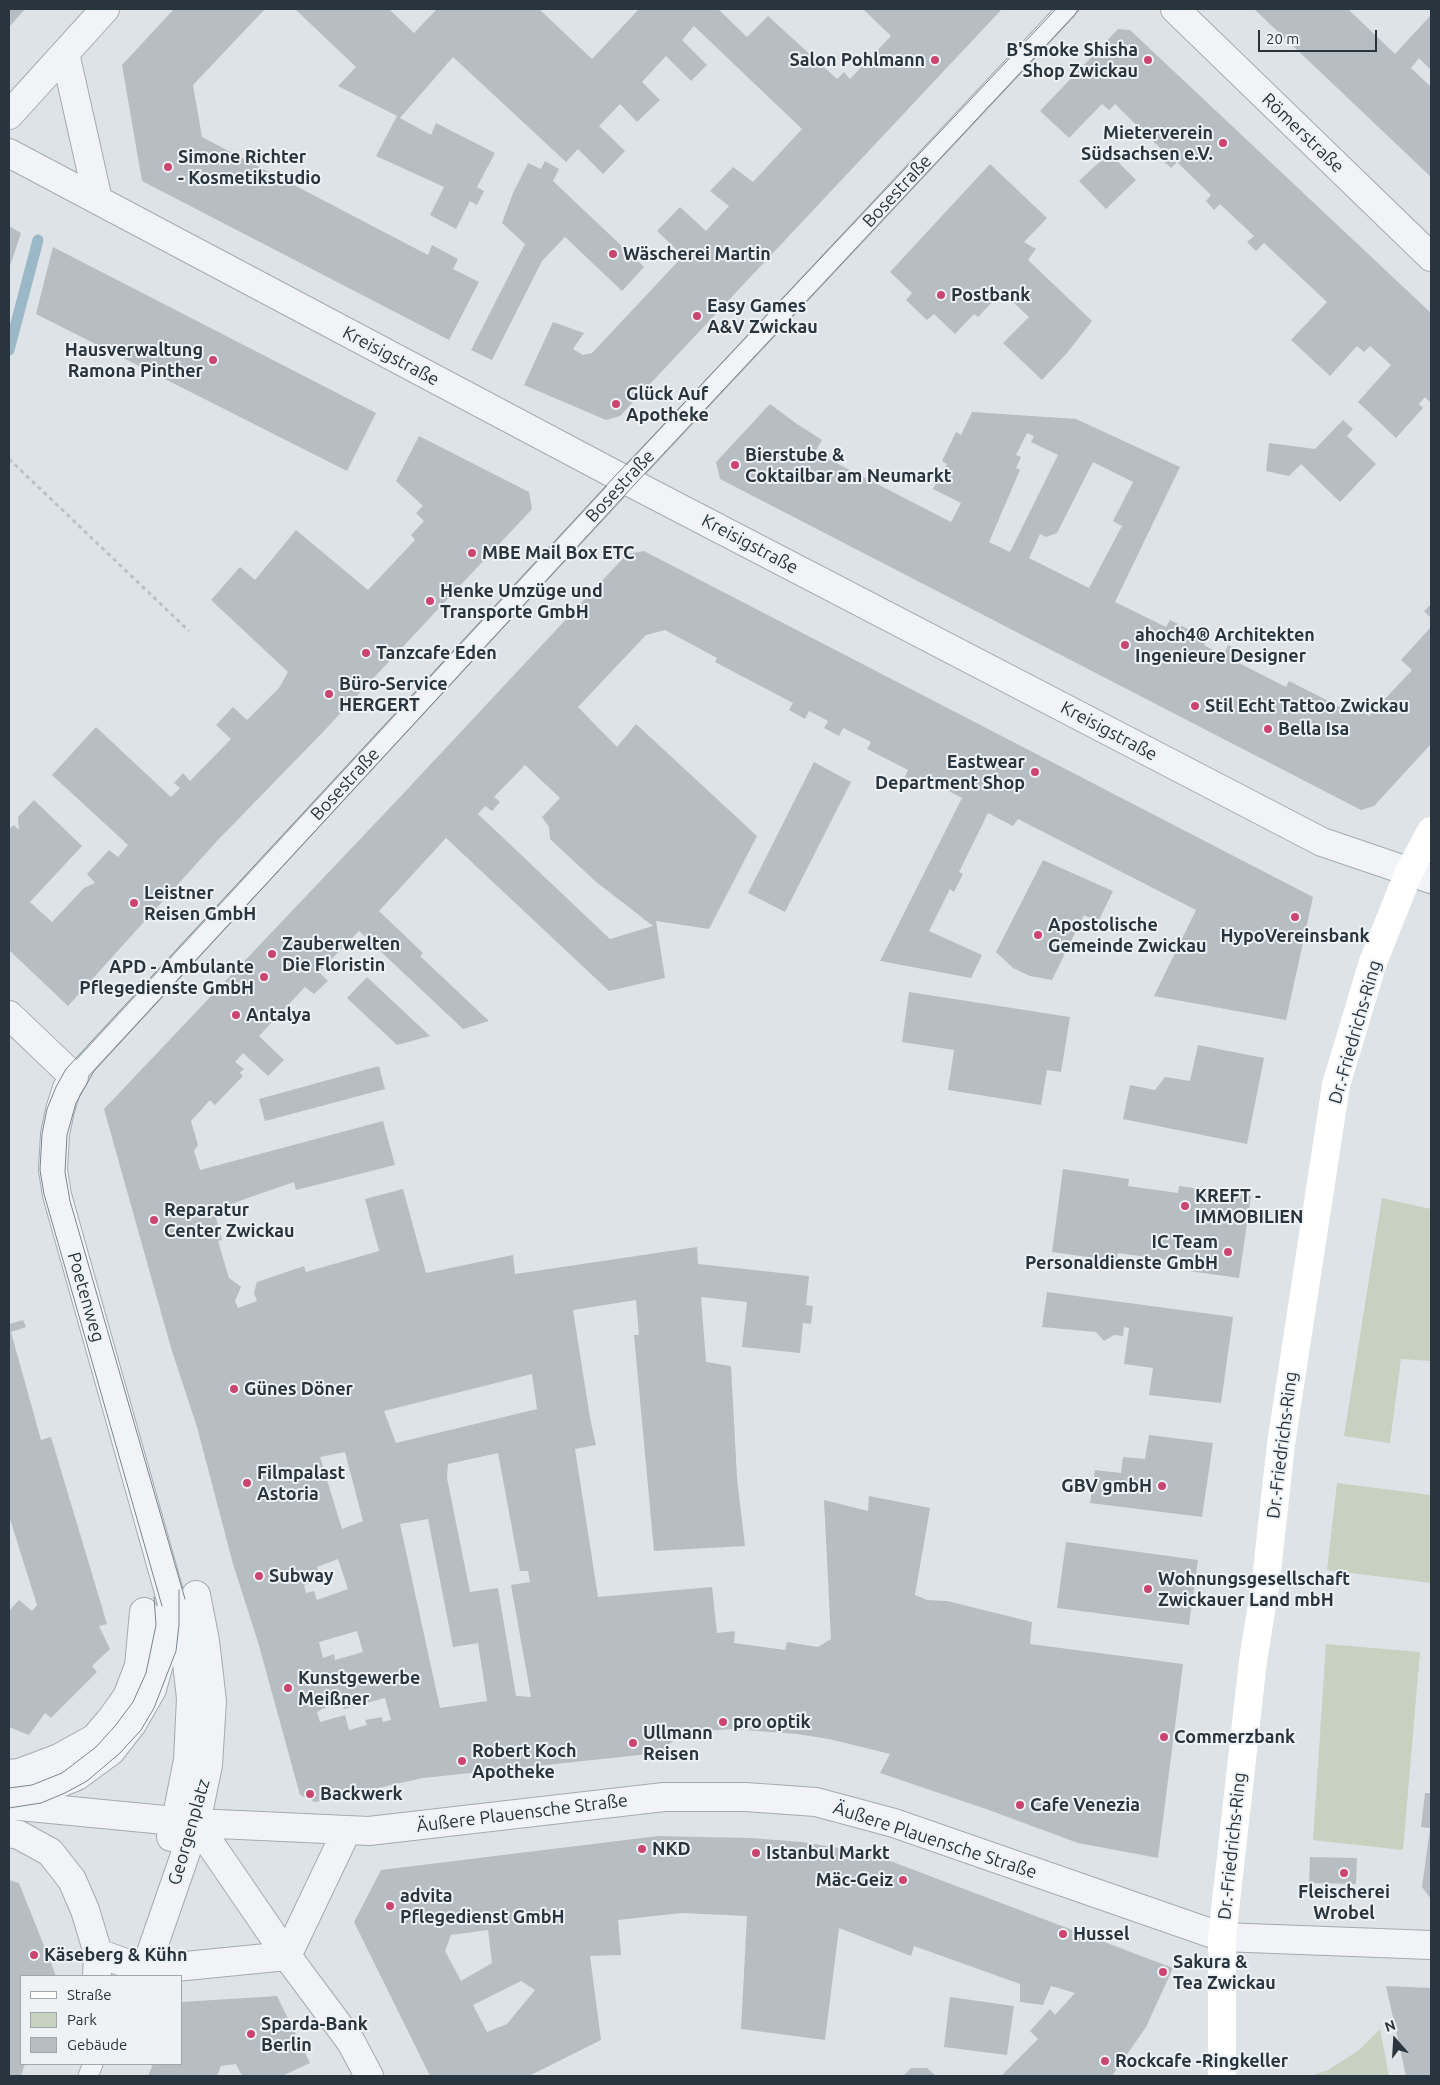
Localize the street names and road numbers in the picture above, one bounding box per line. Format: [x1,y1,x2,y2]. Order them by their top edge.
street label: Römerstraße [1257,89,1349,177]
street label: Bosestraße [858,150,936,232]
street label: Kreisigstraße [339,322,443,390]
street label: Bosestraße [581,445,659,527]
street label: Kreisigstraße [698,510,802,578]
street label: Kreisigstraße [1057,697,1161,765]
street label: Bosestraße [306,743,384,825]
street label: Dr.-Friedrichs-Ring [1324,958,1386,1106]
street label: Poetenweg [63,1250,109,1344]
street label: Dr.-Friedrichs-Ring [1262,1370,1302,1520]
street label: Dr.-Friedrichs-Ring [1214,1771,1250,1921]
street label: Georgenplatz [164,1776,214,1888]
street label: Äußere Plauensche Straße [415,1789,629,1837]
street label: Äußere Plauensche Straße [830,1797,1040,1883]

